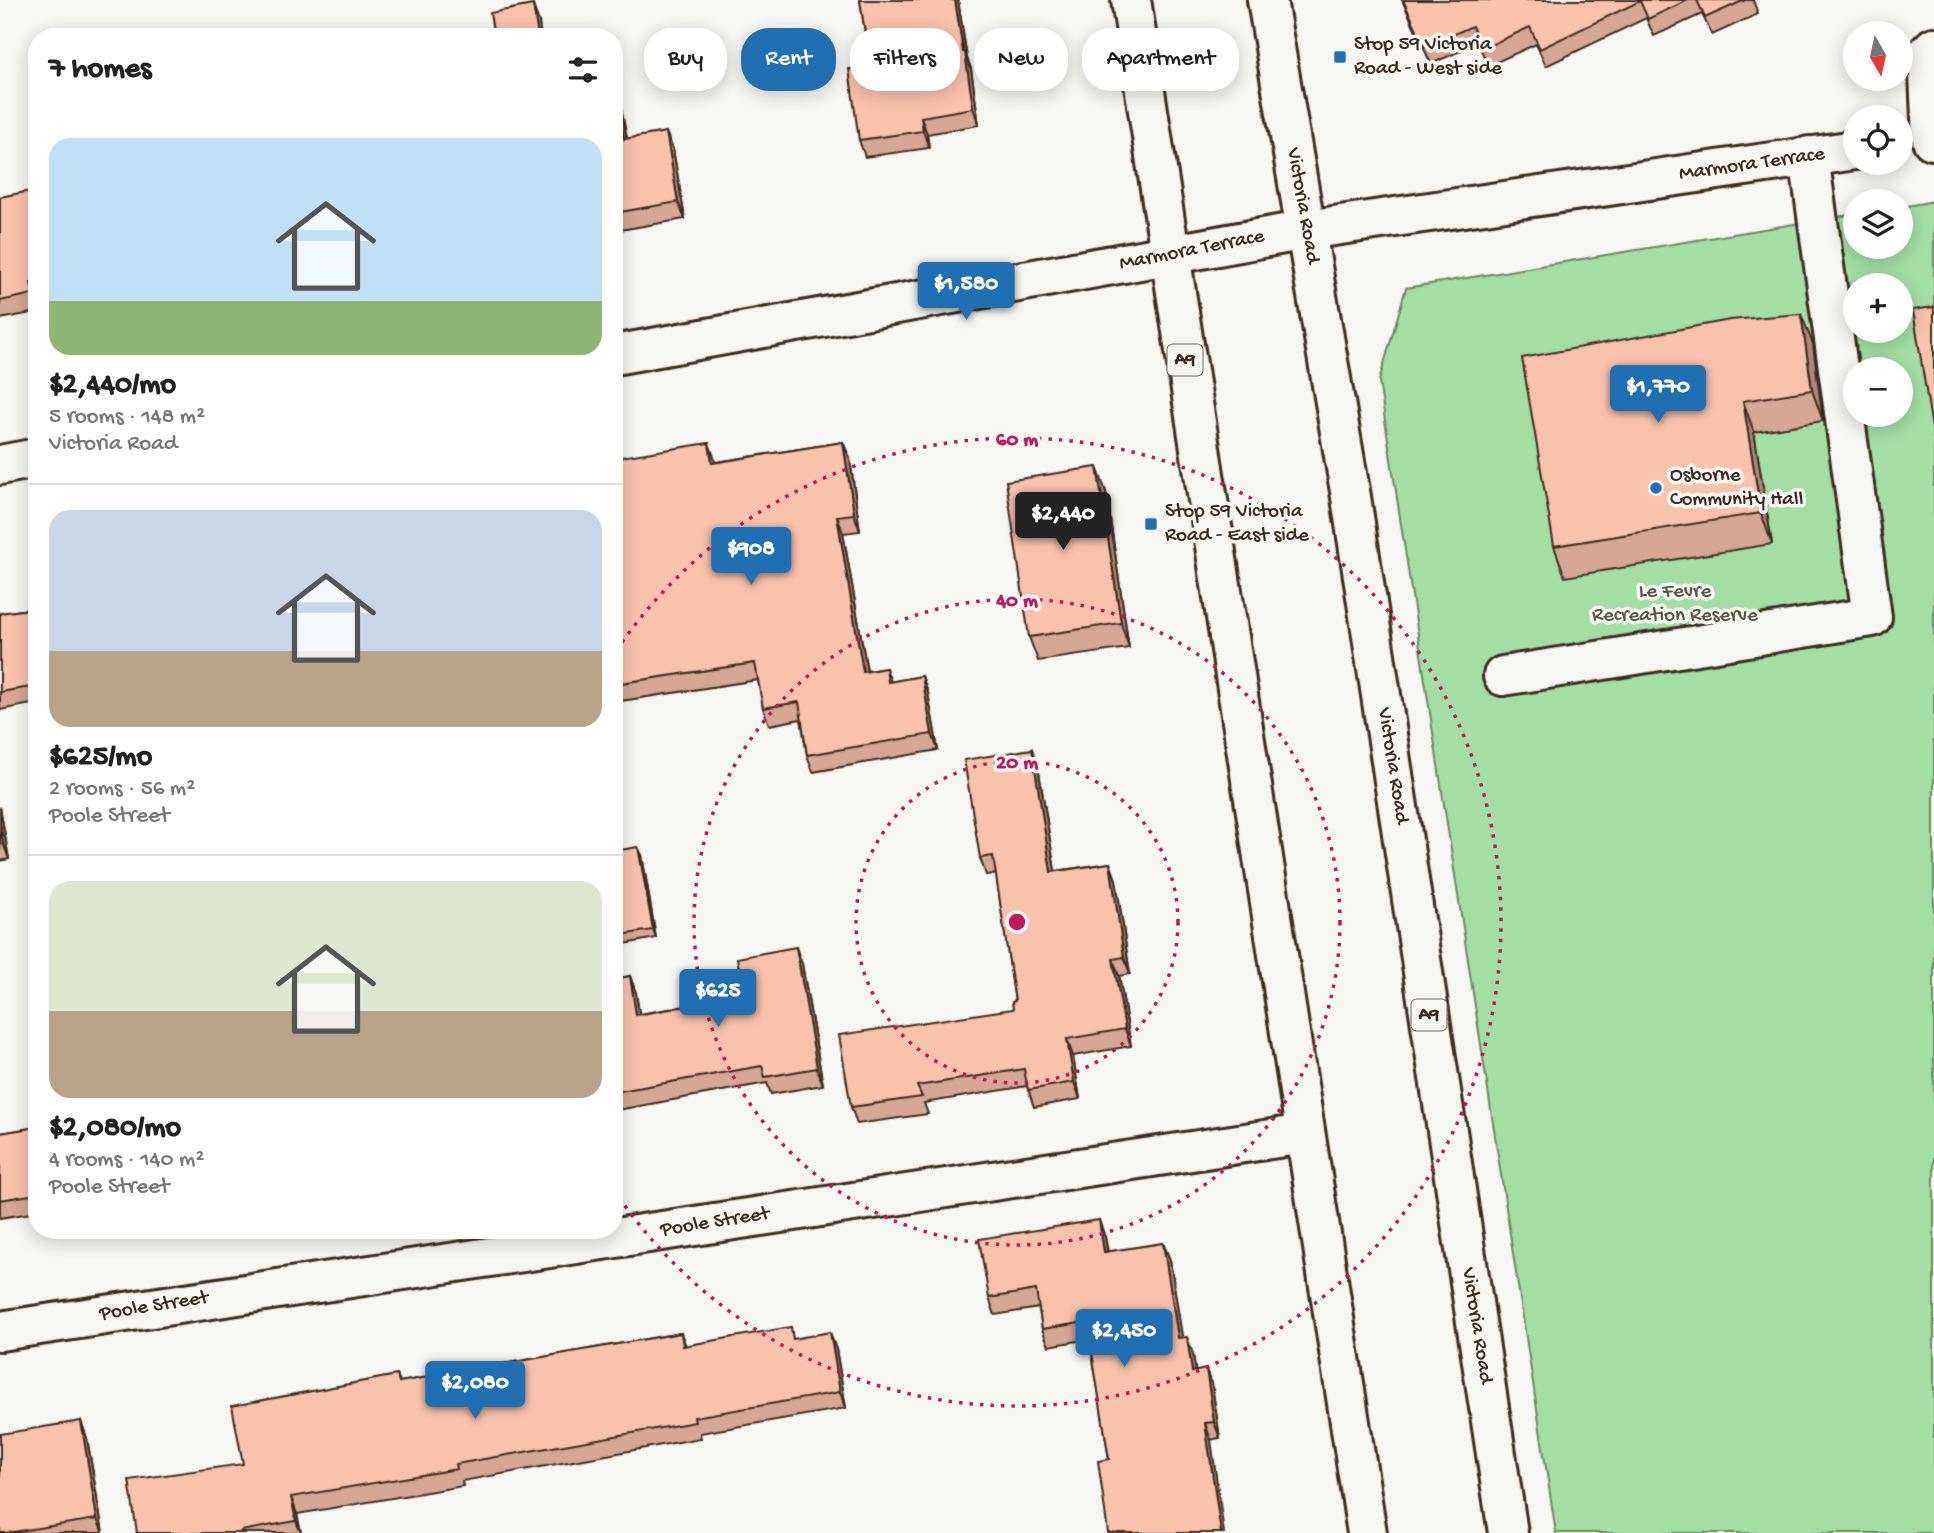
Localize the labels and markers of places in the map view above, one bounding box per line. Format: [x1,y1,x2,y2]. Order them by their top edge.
place label: Stop 59 Victoria Road - West side [1354,33,1503,82]
marker: Stop 59 Victoria Road - West side [1332,49,1348,65]
pin: $1,580 [909,262,1023,322]
pin: $1,770 [1601,366,1715,425]
place label: Osborne Community Hall [1670,464,1803,513]
marker: Osborne Community Hall [1648,480,1664,496]
pin: $2,440 [1006,492,1120,552]
place label: Stop 59 Victoria Road - East side [1165,500,1310,549]
marker: Stop 59 Victoria Road - East side [1143,516,1159,532]
pin: $908 [710,528,792,587]
centre of rings [1005,910,1029,934]
pin: $625 [677,970,759,1029]
pin: $2,450 [1067,1310,1181,1369]
pin: $2,080 [418,1362,532,1421]

